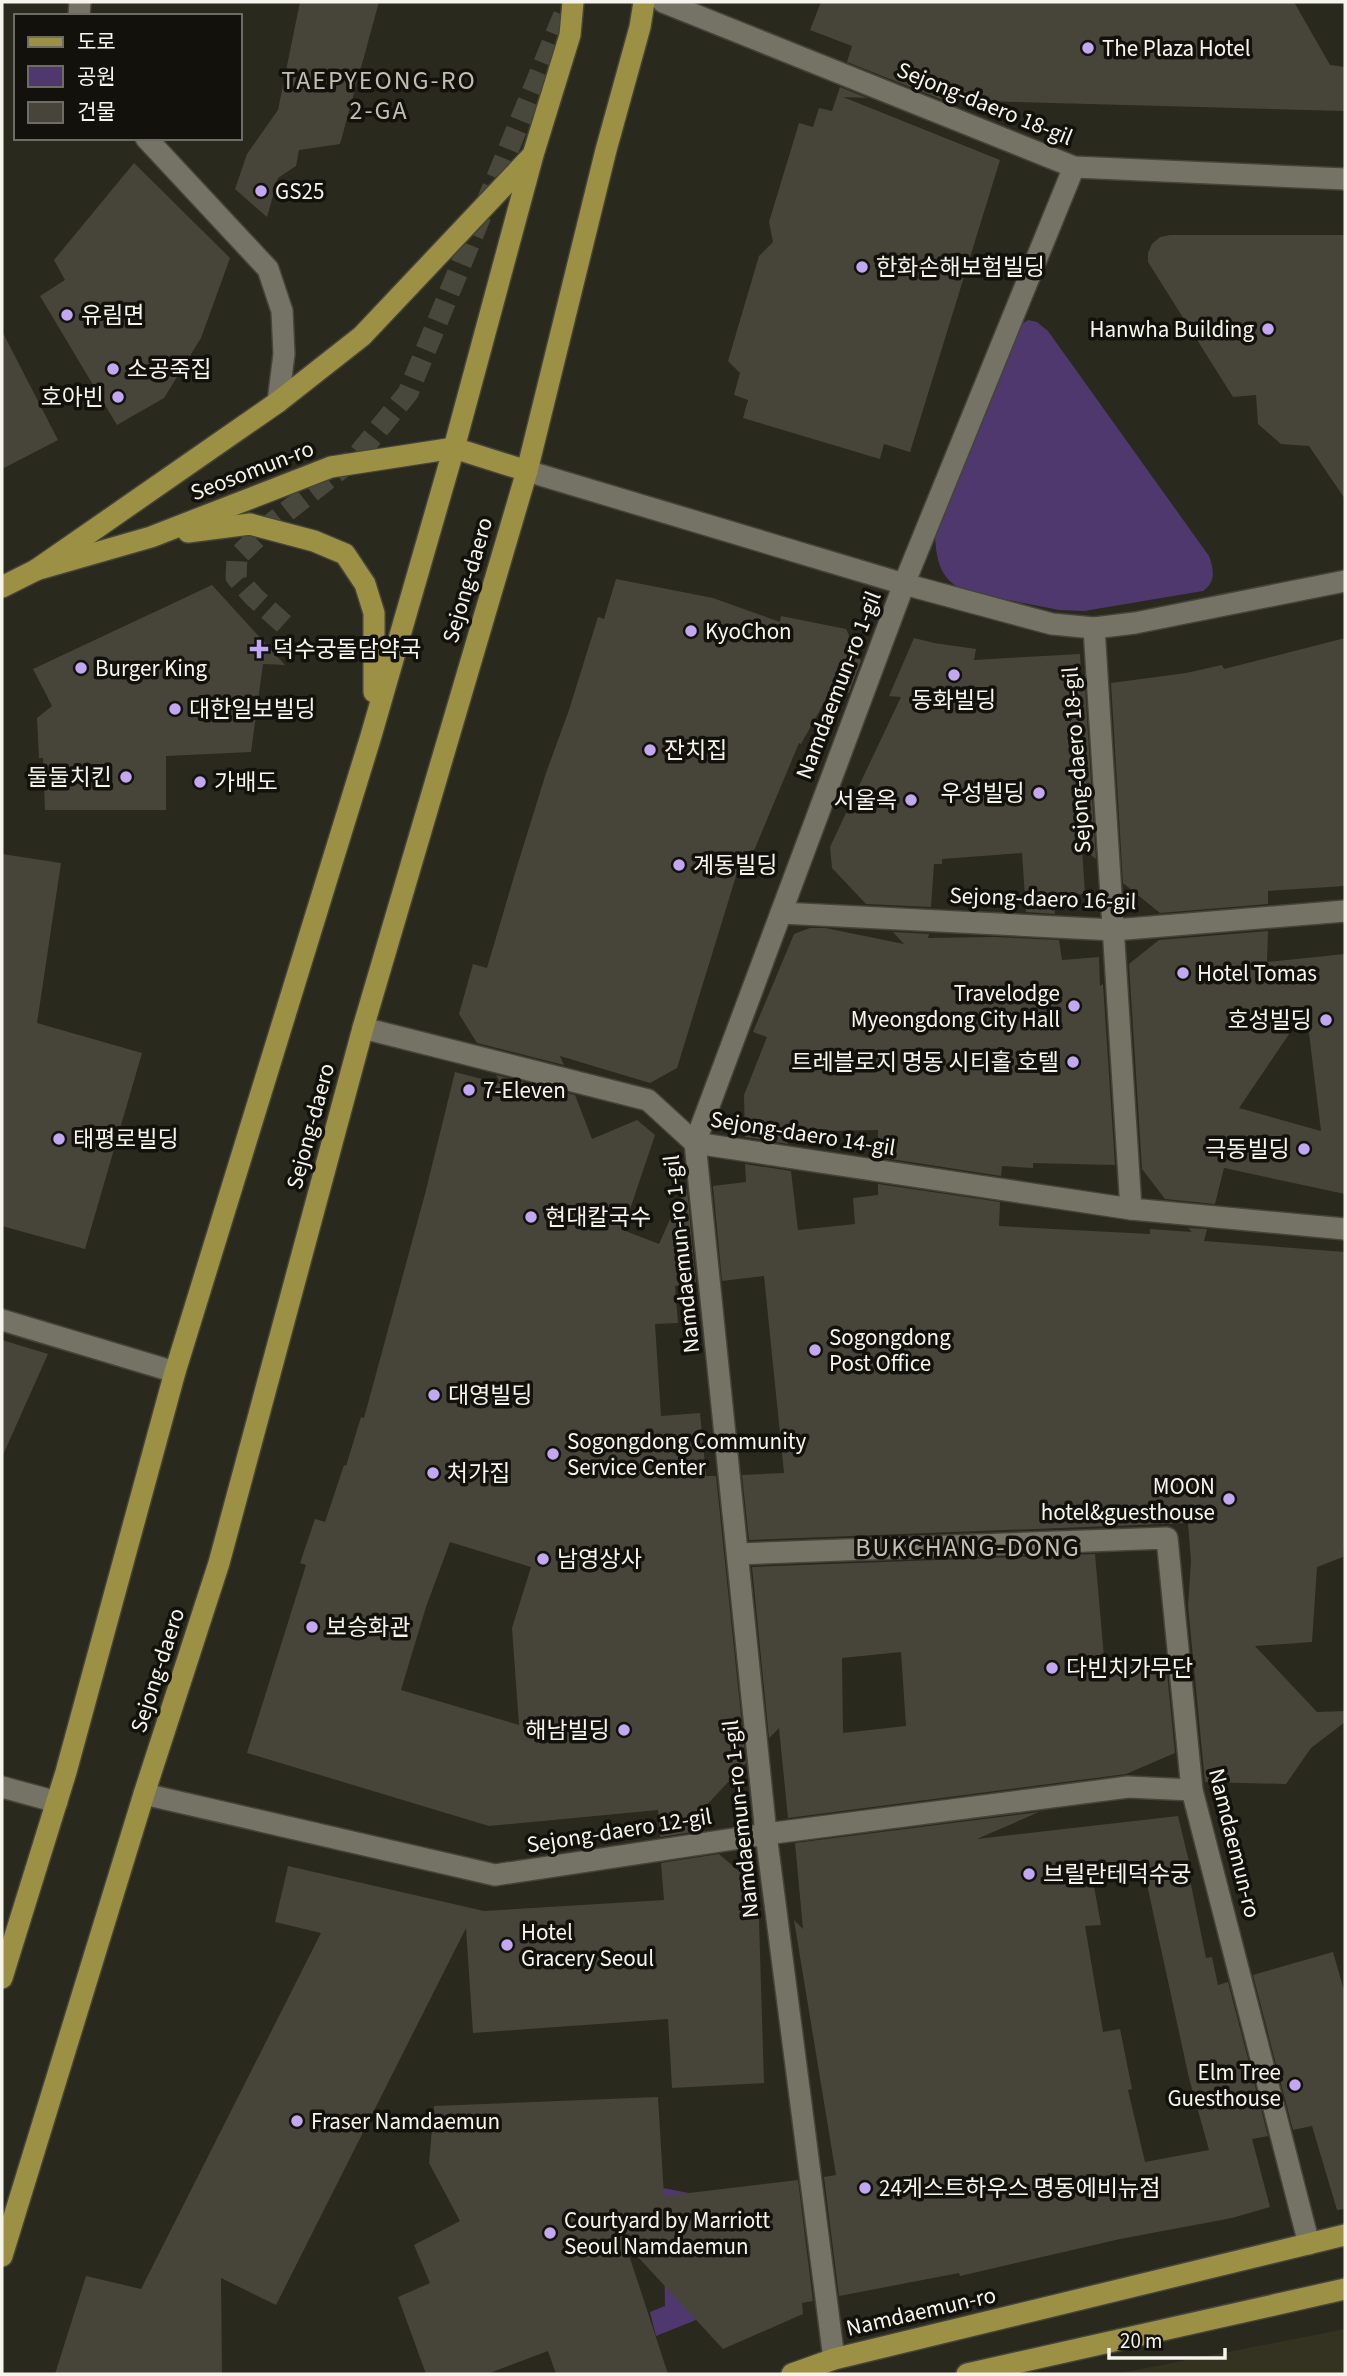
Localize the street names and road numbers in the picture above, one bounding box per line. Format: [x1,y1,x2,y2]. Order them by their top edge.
street label: Sejong-daero 18-gil [892,53,1078,154]
street label: Seosomun-ro [186,432,319,509]
street label: Sejong-daero [434,514,501,647]
street label: Namdaemun-ro 1-gil [787,586,890,784]
street label: Sejong-daero 18-gil [1054,666,1099,854]
street label: Sejong-daero 16-gil [949,879,1137,918]
street label: Sejong-daero [278,1059,343,1193]
street label: Sejong-daero 14-gil [708,1103,898,1164]
street label: Namdaemun-ro 1-gil [655,1153,708,1355]
street label: Sejong-daero [122,1604,193,1737]
street label: Namdaemun-ro 1-gil [714,1718,767,1920]
street label: Namdaemun-ro [1200,1765,1269,1921]
street label: Sejong-daero 12-gil [524,1800,714,1861]
street label: Namdaemun-ro [843,2278,999,2345]

